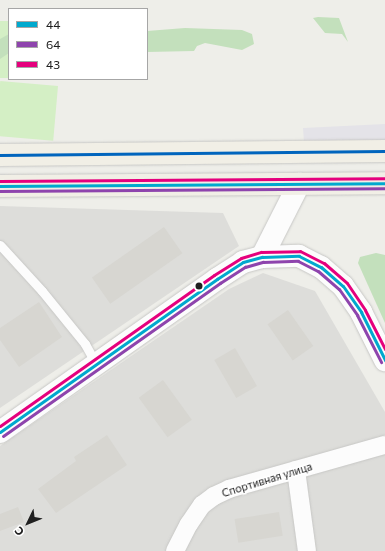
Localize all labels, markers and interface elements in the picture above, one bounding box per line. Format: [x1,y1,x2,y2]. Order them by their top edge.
legend [8,8,148,80]
text: 44 [46,17,60,31]
text: 64 [46,37,60,51]
text: 43 [46,57,60,71]
unlabelled marker [194,281,204,291]
street label: Спортивная улица [220,460,314,500]
north arrow [8,503,48,543]
text: С [12,524,26,539]

